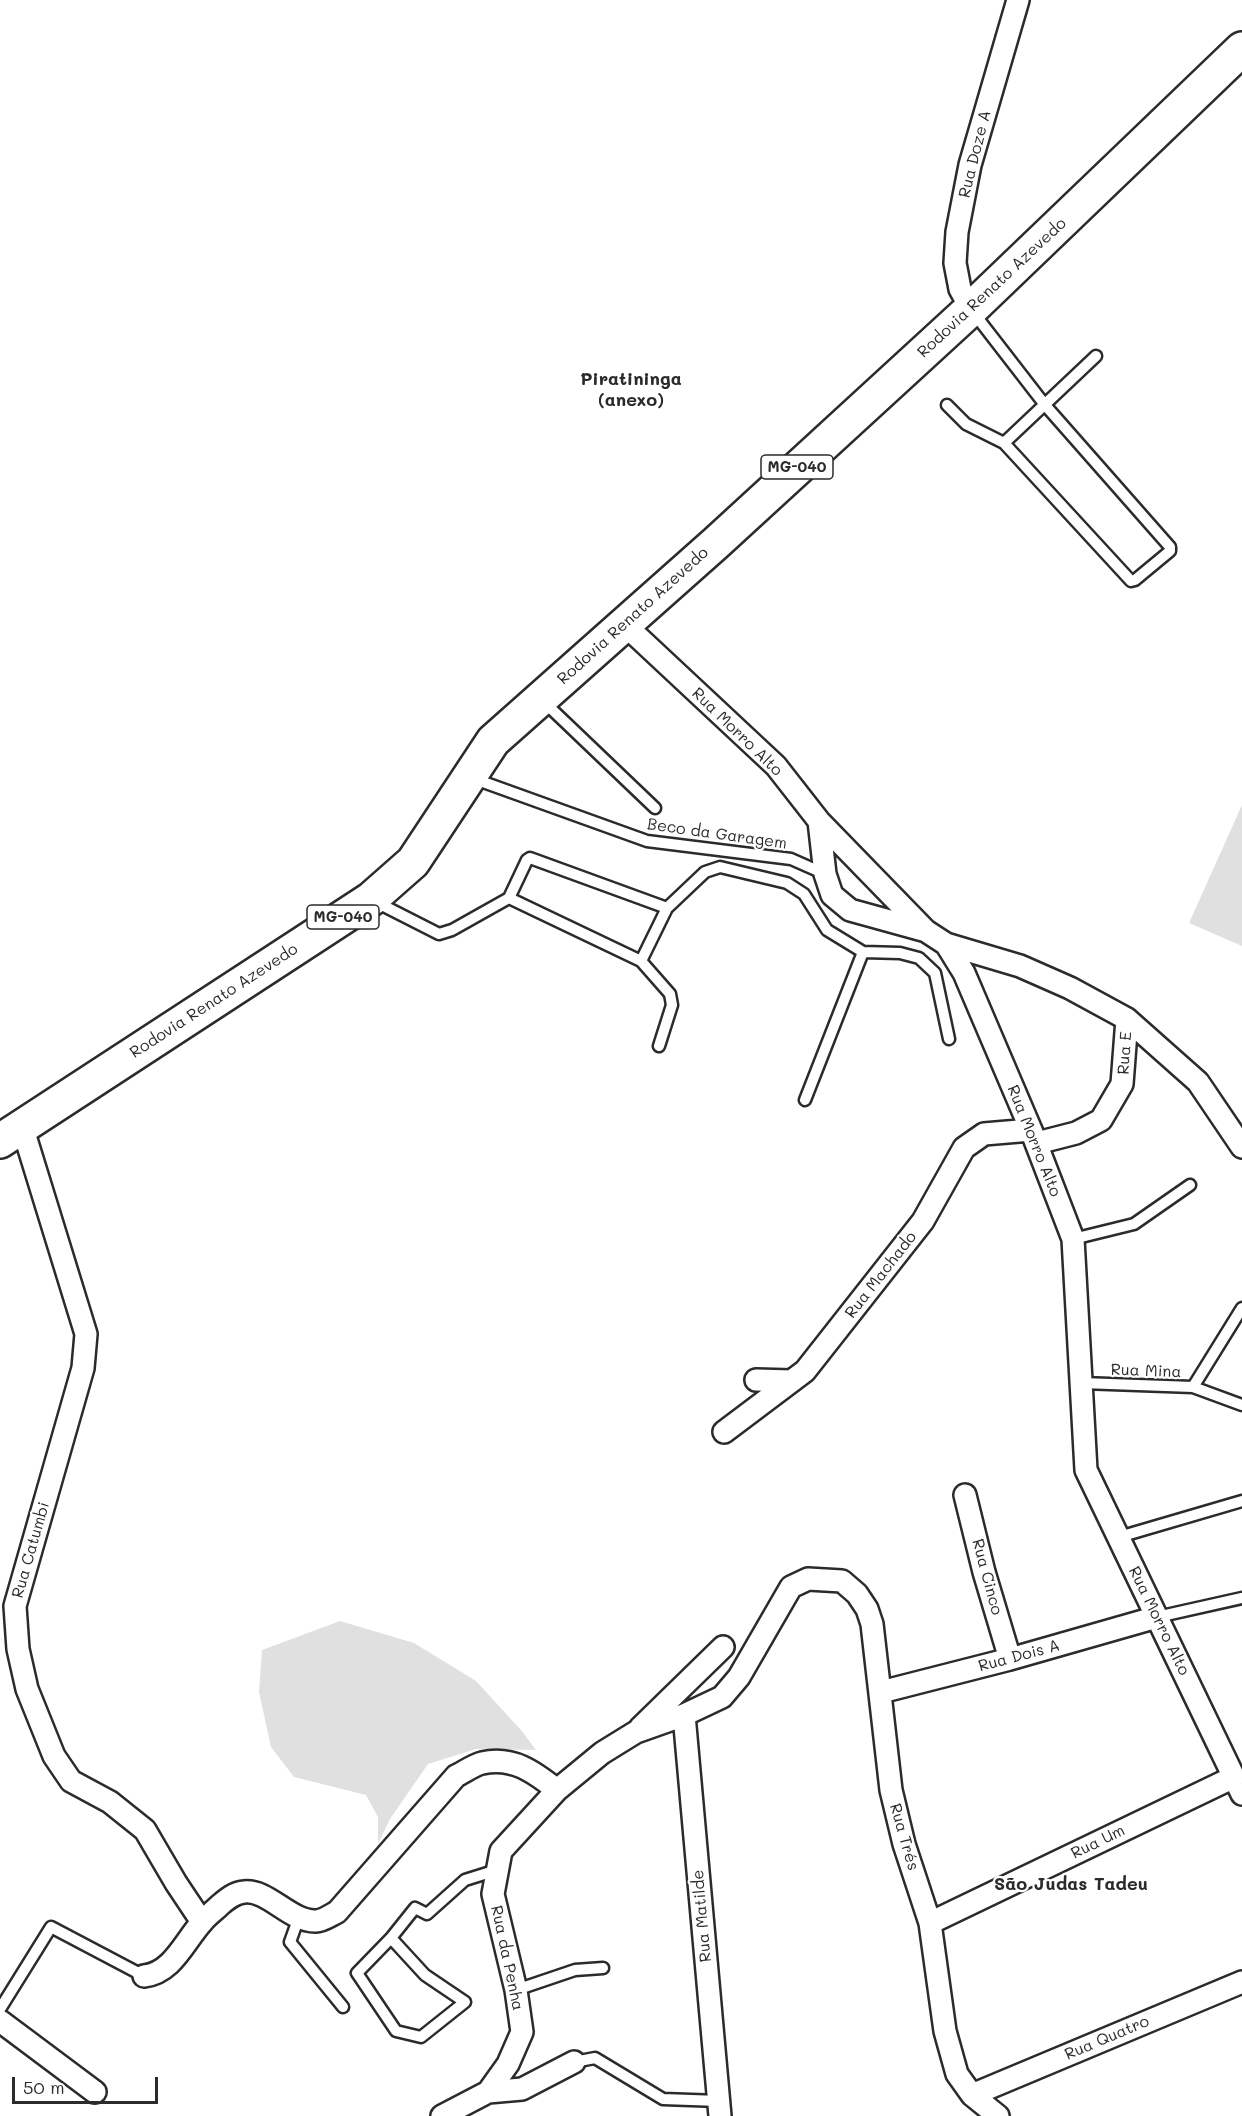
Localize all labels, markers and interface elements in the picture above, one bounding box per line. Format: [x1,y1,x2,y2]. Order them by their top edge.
street label: Rua Doze A [955,108,995,200]
street label: Rodovia Renato Azevedo [914,214,1070,362]
district label: Piratininga (anexo) [580,368,682,410]
road number: MG-040 [761,455,833,479]
street label: Rodovia Renato Azevedo [554,543,712,689]
street label: Rua Morro Alto [688,684,786,780]
street label: Beco da Garagem [646,815,788,853]
road number: MG-040 [307,905,379,929]
street label: Rodovia Renato Azevedo [126,939,302,1063]
street label: Rua E [1114,1031,1136,1075]
street label: Rua Morro Alto [1003,1082,1065,1200]
street label: Rua Machado [841,1228,921,1322]
street label: Rua Mina [1110,1360,1182,1382]
street label: Rua Catumbi [8,1500,54,1600]
street label: Rua Cinco [968,1537,1006,1617]
street label: Rua Morro Alto [1124,1563,1194,1679]
street label: Rua Dois A [976,1636,1062,1676]
street label: Rua Trés [885,1801,923,1873]
street label: Rua Um [1068,1821,1128,1863]
street label: Rua Matilde [688,1869,716,1963]
district label: São Judas Tadeu [994,1873,1148,1895]
street label: Rua da Penha [487,1904,527,2012]
street label: Rua Quatro [1062,2012,1152,2064]
scale bar [15,2065,160,2103]
text: 50 m [23,2075,65,2099]

